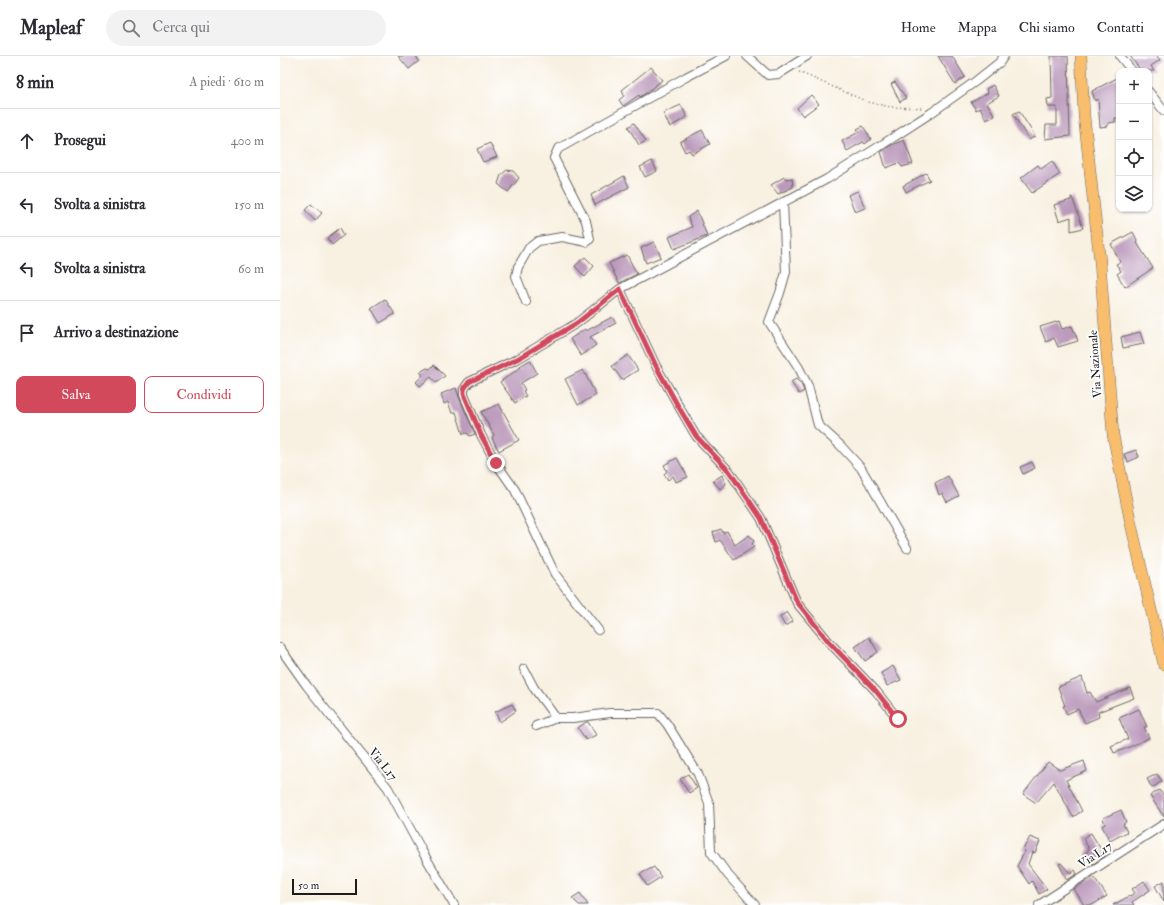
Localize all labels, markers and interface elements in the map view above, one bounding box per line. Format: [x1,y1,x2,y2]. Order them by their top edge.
search box [106,10,386,46]
text: Mapleaf [20,16,82,40]
icon: search [120,17,142,39]
text: Cerca qui [152,18,210,37]
text: Home [901,19,936,36]
text: Mappa [958,19,997,36]
text: Chi siamo [1019,19,1075,36]
text: Contatti [1097,19,1144,36]
map controls [1116,68,1152,212]
button: + [1116,68,1152,104]
text: 8 min [16,72,54,93]
text: A piedi · 610 m [189,74,264,90]
button: − [1116,104,1152,140]
icon: ahead [16,130,38,152]
text: Prosegui [54,131,106,150]
text: 400 m [231,133,264,149]
button: locate [1116,140,1152,176]
button: layers [1116,176,1152,212]
icon: left [16,194,38,216]
text: Svolta a sinistra [54,195,146,214]
text: 150 m [234,197,264,213]
icon: left [16,258,38,280]
text: Svolta a sinistra [54,259,146,278]
text: 60 m [238,261,264,277]
icon: arrive [16,322,38,344]
text: Arrivo a destinazione [54,323,179,342]
street label: Via Nazionale [1086,329,1105,399]
button: Salva [16,376,136,413]
button: Condividi [144,376,264,413]
route end [487,454,505,472]
route start [889,710,907,728]
street label: Via L17 [365,745,400,784]
street label: Via L17 [1075,839,1116,872]
scale bar [292,877,357,896]
text: 50 m [298,879,319,892]

